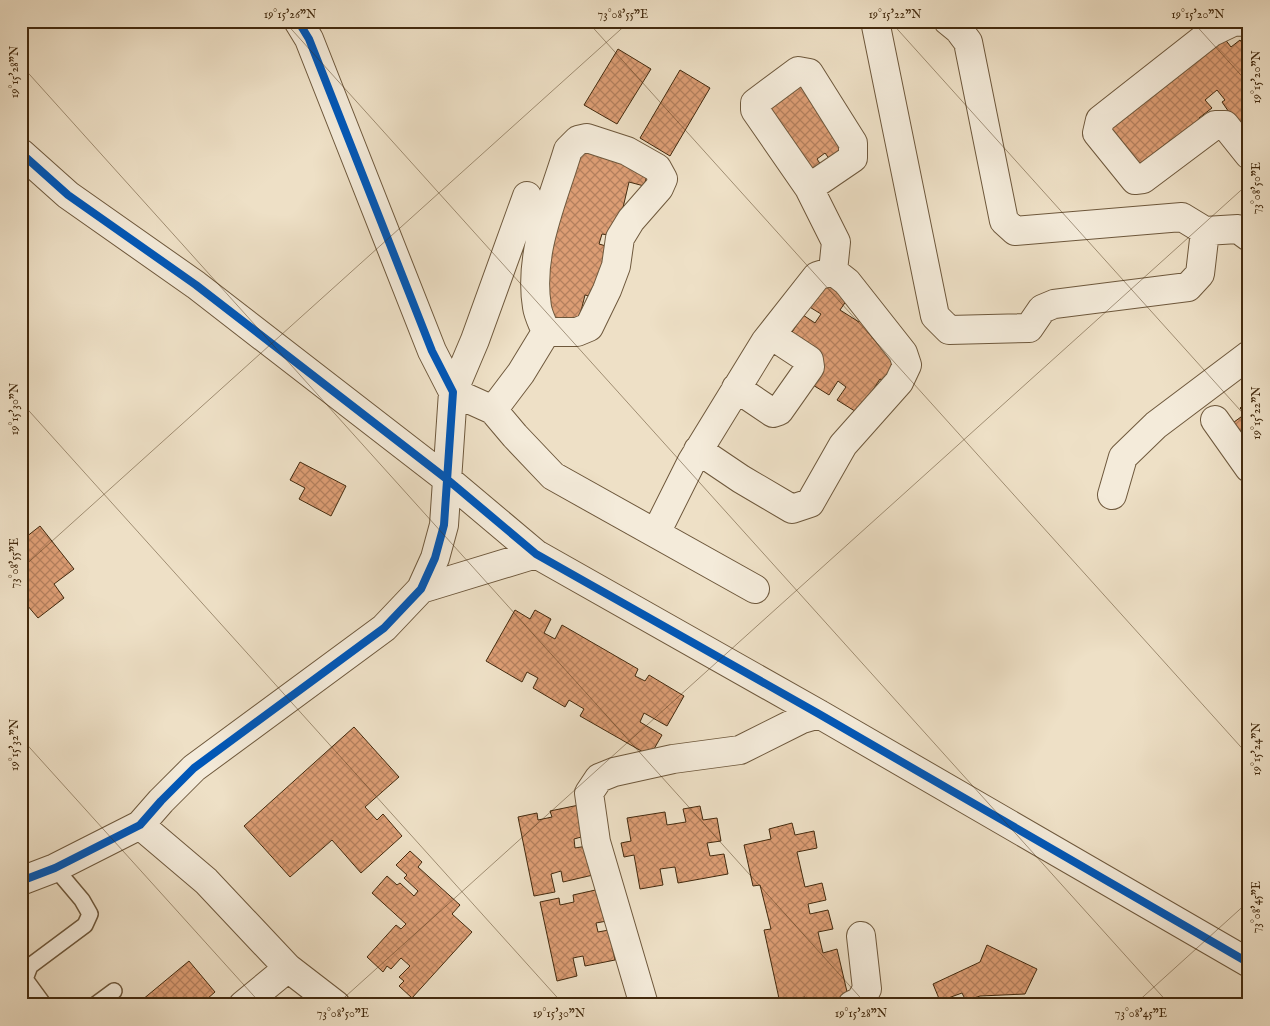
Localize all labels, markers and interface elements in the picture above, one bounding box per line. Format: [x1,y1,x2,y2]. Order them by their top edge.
text: 19°15'26"N [264,7,317,22]
text: 73°08'55"E [598,7,648,22]
text: 19°15'22"N [868,7,922,22]
text: 19°15'20"N [1171,7,1225,22]
text: 19°15'28"N [7,45,22,98]
text: 19°15'20"N [1249,50,1264,104]
text: 73°08'50"E [1249,162,1264,214]
text: 19°15'30"N [7,382,22,435]
text: 19°15'22"N [1249,386,1264,440]
text: 73°08'55"E [7,538,22,588]
text: 19°15'32"N [7,718,22,771]
text: 19°15'24"N [1249,722,1264,776]
text: 73°08'45"E [1249,881,1264,933]
text: 73°08'50"E [317,1006,369,1021]
text: 19°15'30"N [533,1006,586,1021]
text: 19°15'28"N [835,1006,888,1021]
text: 73°08'45"E [1115,1006,1167,1021]

